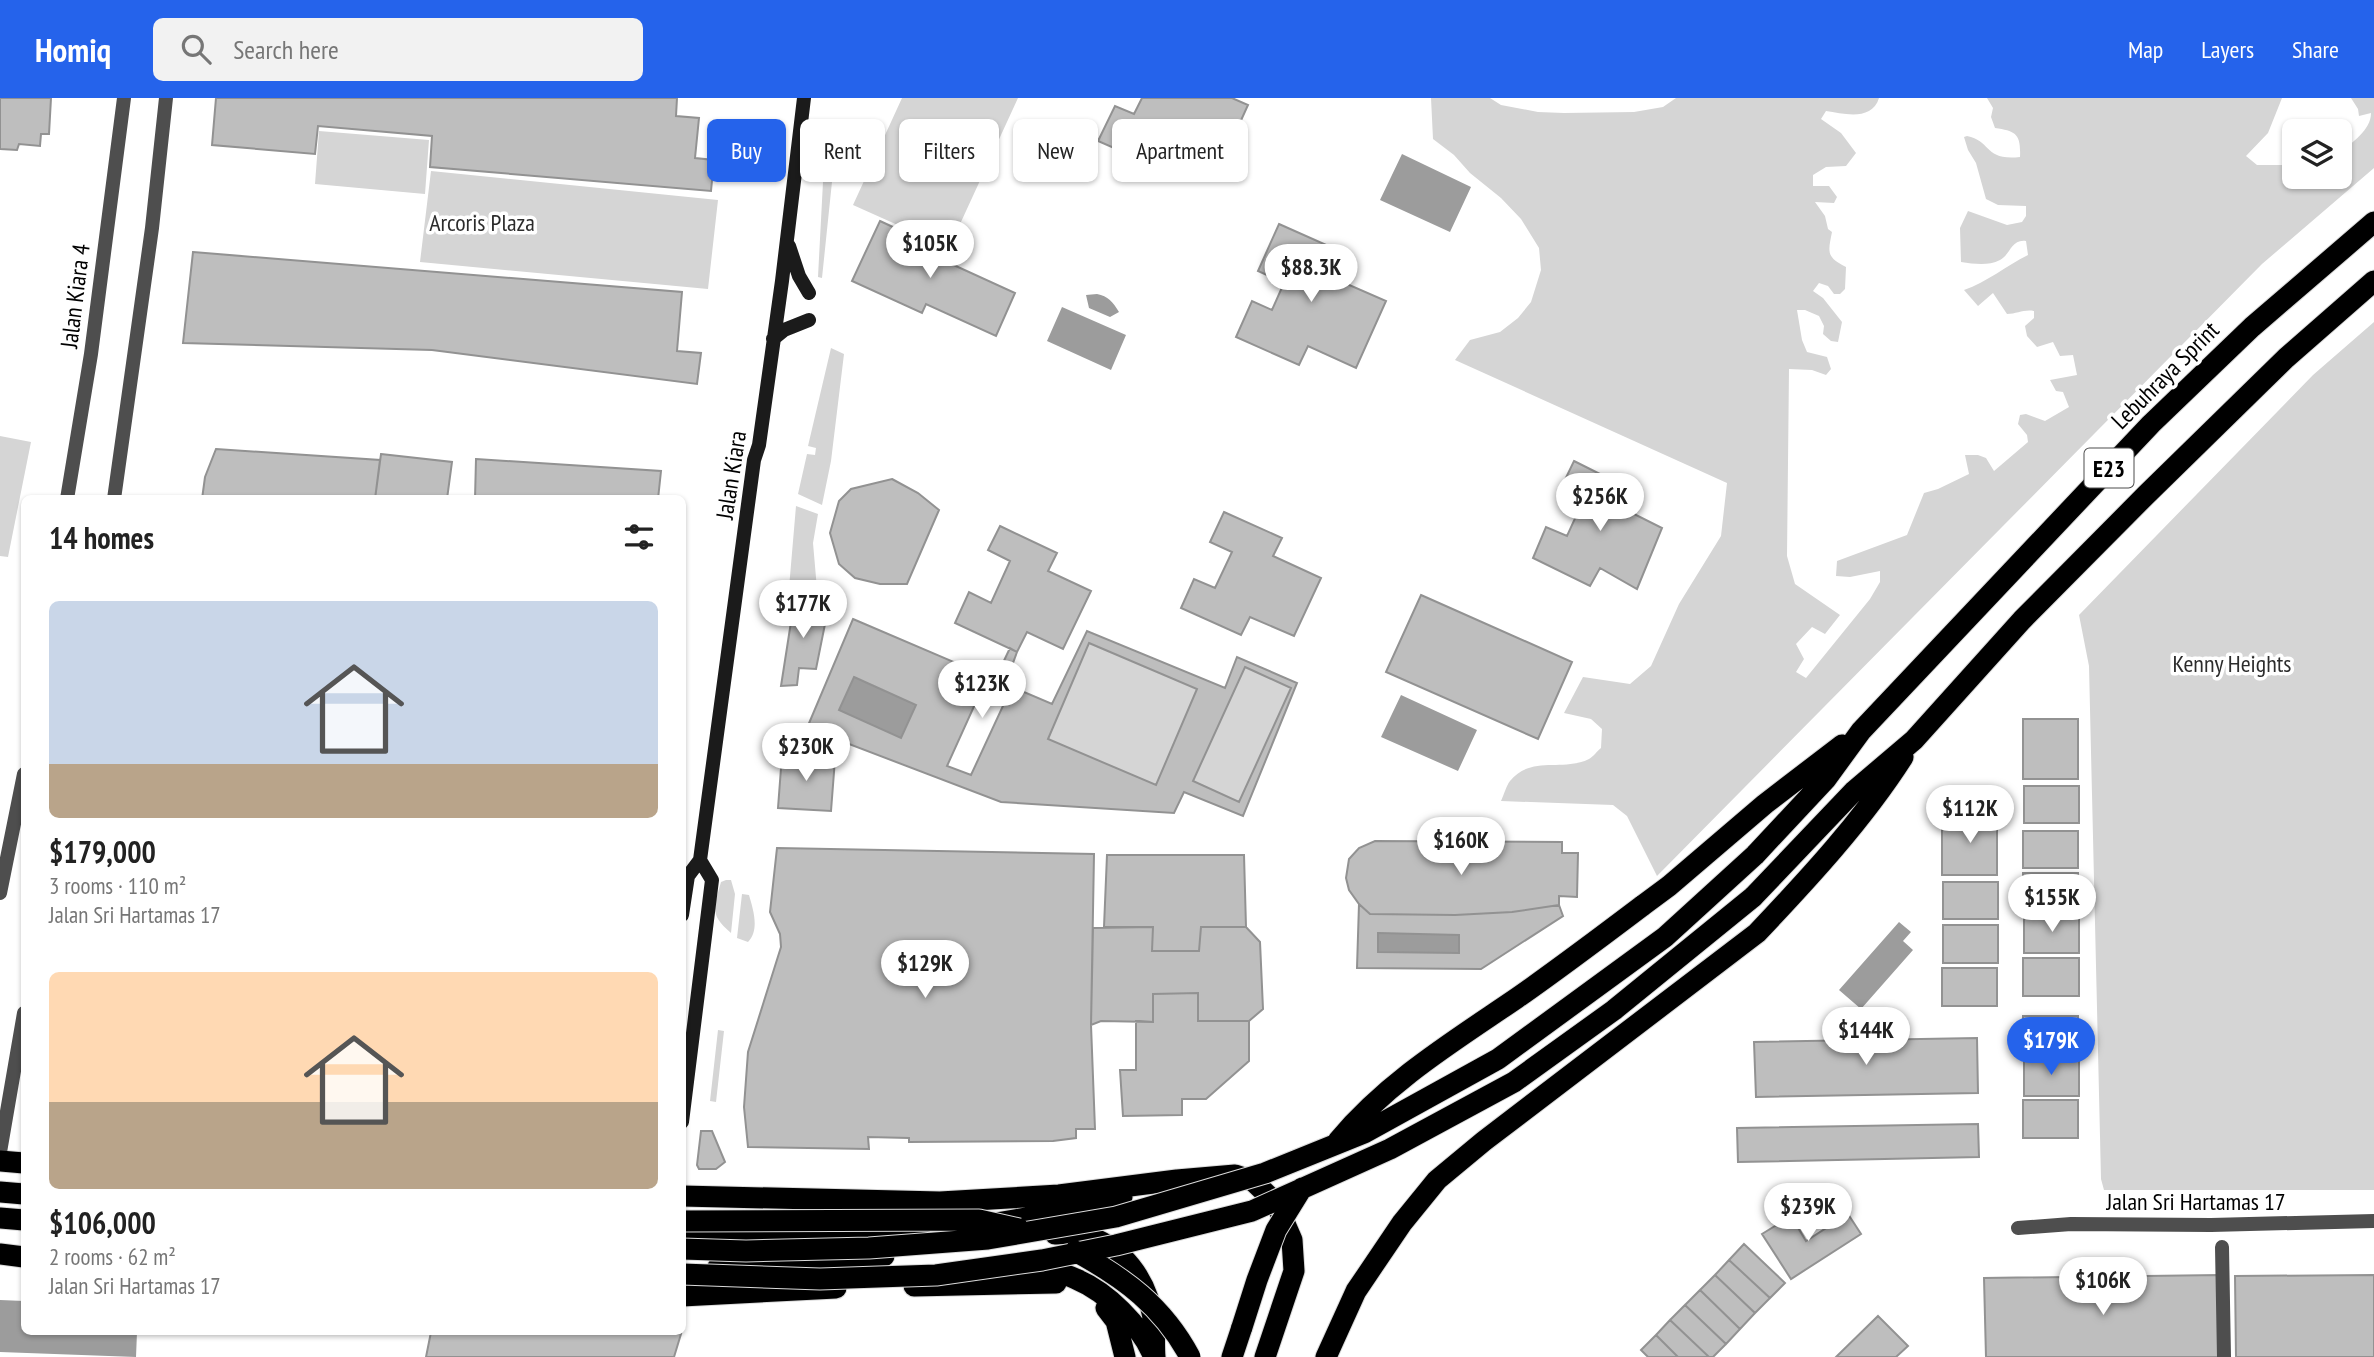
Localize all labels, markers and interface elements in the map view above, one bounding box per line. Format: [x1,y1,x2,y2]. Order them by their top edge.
search box [153,18,643,81]
text: Homiq [35,28,111,71]
icon: search [177,30,215,68]
text: Search here [233,33,339,66]
text: Map [2128,34,2163,65]
text: Layers [2201,34,2254,65]
text: Share [2292,34,2339,65]
chip: Buy [707,119,786,182]
chip: Rent [800,119,885,182]
chip: Filters [899,119,999,182]
chip: New [1013,119,1098,182]
chip: Apartment [1112,119,1248,182]
map controls [2282,119,2352,189]
button: layers [2282,119,2352,189]
park label: Arcoris Plaza [429,207,535,238]
pin: $105K [881,220,979,280]
text: $105K [902,228,958,257]
street label: Jalan Kiara 4 [53,242,97,351]
pin: $88.3K [1254,244,1368,304]
text: $88.3K [1281,252,1341,281]
street label: Lebuhraya Sprint [2105,314,2226,435]
street label: Jalan Kiara [709,429,753,522]
road number: E23 [2084,448,2134,488]
pin: $256K [1551,474,1649,533]
text: $256K [1572,481,1628,510]
text: 14 homes [49,518,154,557]
icon: filters [620,518,658,556]
pin: $177K [754,580,852,640]
text: $177K [775,588,831,617]
icon: home [291,646,417,772]
park label: Kenny Heights [2173,648,2291,679]
pin: $123K [933,660,1031,720]
text: $123K [954,668,1010,697]
pin: $230K [757,724,855,783]
text: $230K [778,731,834,760]
pin: $112K [1921,786,2019,845]
text: $112K [1942,793,1998,822]
pin: $160K [1412,818,1510,877]
text: $160K [1433,825,1489,854]
text: $179,000 [49,832,156,871]
text: 3 rooms · 110 m² [49,871,186,900]
pin: $155K [2003,874,2101,934]
text: $155K [2024,882,2080,911]
text: Jalan Sri Hartamas 17 [49,900,221,929]
pin: $129K [876,940,974,1000]
text: $129K [897,948,953,977]
pin: $144K [1817,1007,1915,1067]
text: $144K [1838,1015,1894,1044]
icon: home [291,1017,417,1143]
pin: $179K [2002,1018,2100,1077]
text: $179K [2023,1025,2079,1054]
pin: $239K [1759,1184,1857,1243]
street label: Jalan Sri Hartamas 17 [2105,1186,2286,1217]
text: $239K [1780,1191,1836,1220]
text: $106,000 [49,1203,156,1242]
text: 2 rooms · 62 m² [49,1242,176,1271]
pin: $106K [2054,1258,2152,1317]
text: $106K [2075,1265,2131,1294]
text: Jalan Sri Hartamas 17 [49,1271,221,1300]

